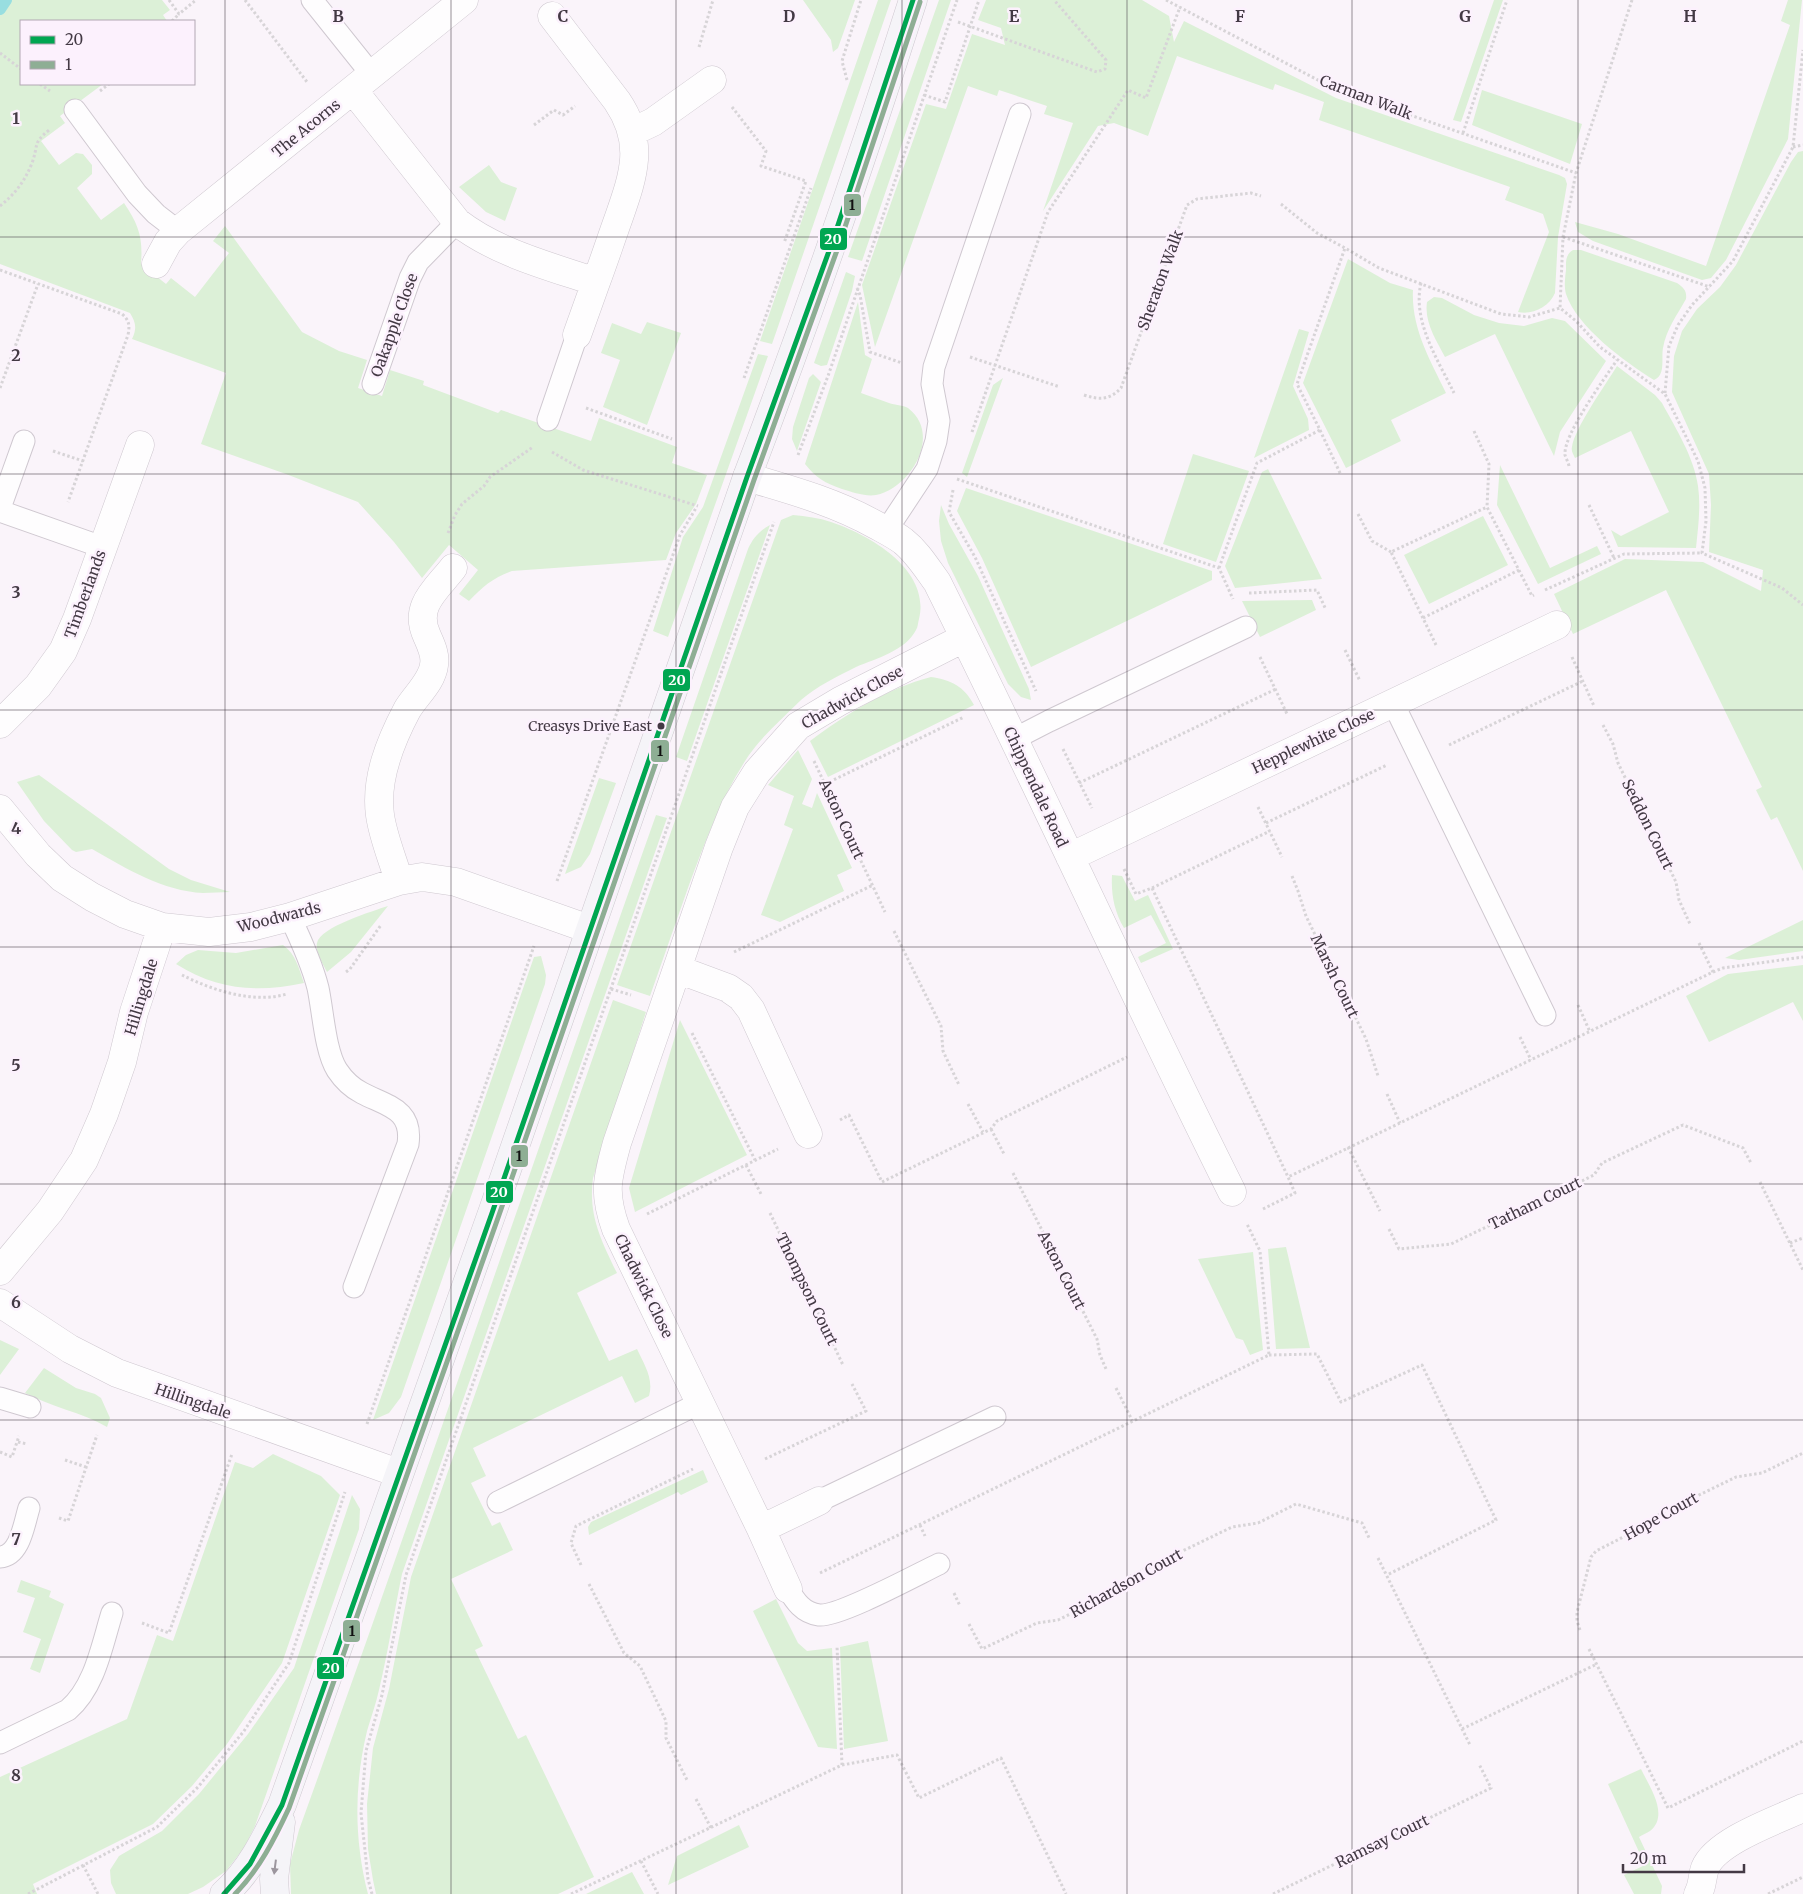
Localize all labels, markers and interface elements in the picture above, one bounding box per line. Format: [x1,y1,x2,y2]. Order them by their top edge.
text: B [332,6,344,26]
text: C [558,6,568,26]
text: D [783,6,795,26]
text: E [1009,6,1020,26]
text: F [1235,6,1245,26]
text: G [1459,6,1471,26]
text: H [1683,6,1697,26]
legend [20,20,195,85]
text: 20 [65,30,83,49]
text: 1 [65,55,72,74]
street label: Carman Walk [1317,71,1415,124]
street label: The Acorns [268,95,344,161]
text: 1 [12,108,20,128]
line badge: 1 [843,193,862,217]
text: 1 [849,196,856,214]
line badge: 20 [819,227,848,251]
street label: Sheraton Walk [1133,227,1187,333]
text: 20 [824,230,842,248]
street label: Oakapple Close [366,270,422,379]
text: 2 [11,345,21,365]
street label: Timberlands [60,547,110,641]
text: 3 [11,582,21,602]
street label: Chadwick Close [798,661,906,733]
line badge: 20 [662,668,691,692]
text: 20 [668,671,686,689]
street label: Hepplewhite Close [1249,704,1377,778]
place label: Creasys Drive East [528,717,653,735]
marker: Creasys Drive East [656,721,666,731]
street label: Chippendale Road [1000,724,1072,850]
line badge: 1 [650,739,670,763]
text: 1 [657,742,664,760]
street label: Aston Court [815,775,869,862]
street label: Seddon Court [1618,776,1678,872]
text: 4 [11,818,21,838]
street label: Woodwards [234,898,323,937]
street label: Marsh Court [1307,931,1363,1021]
street label: Hillingdale [120,956,162,1038]
text: 5 [11,1055,21,1075]
line badge: 1 [510,1144,529,1168]
text: 1 [516,1147,523,1165]
street label: Tatham Court [1486,1172,1584,1234]
line badge: 20 [485,1180,514,1204]
text: 20 [490,1183,508,1201]
street label: Aston Court [1034,1226,1090,1313]
street label: Thompson Court [772,1230,843,1349]
street label: Chadwick Close [611,1231,677,1341]
text: 6 [11,1292,21,1312]
street label: Hillingdale [152,1379,234,1423]
street label: Hope Court [1621,1488,1702,1544]
text: 7 [11,1529,21,1549]
street label: Richardson Court [1066,1544,1186,1622]
line badge: 1 [342,1619,361,1643]
text: 1 [349,1622,356,1640]
line badge: 20 [316,1656,345,1680]
text: 20 [322,1659,340,1677]
text: 8 [11,1765,21,1785]
street label: Ramsay Court [1332,1810,1432,1872]
scale bar [1623,1842,1744,1874]
text: 20 m [1630,1849,1667,1868]
one-way arrow [271,1859,279,1875]

